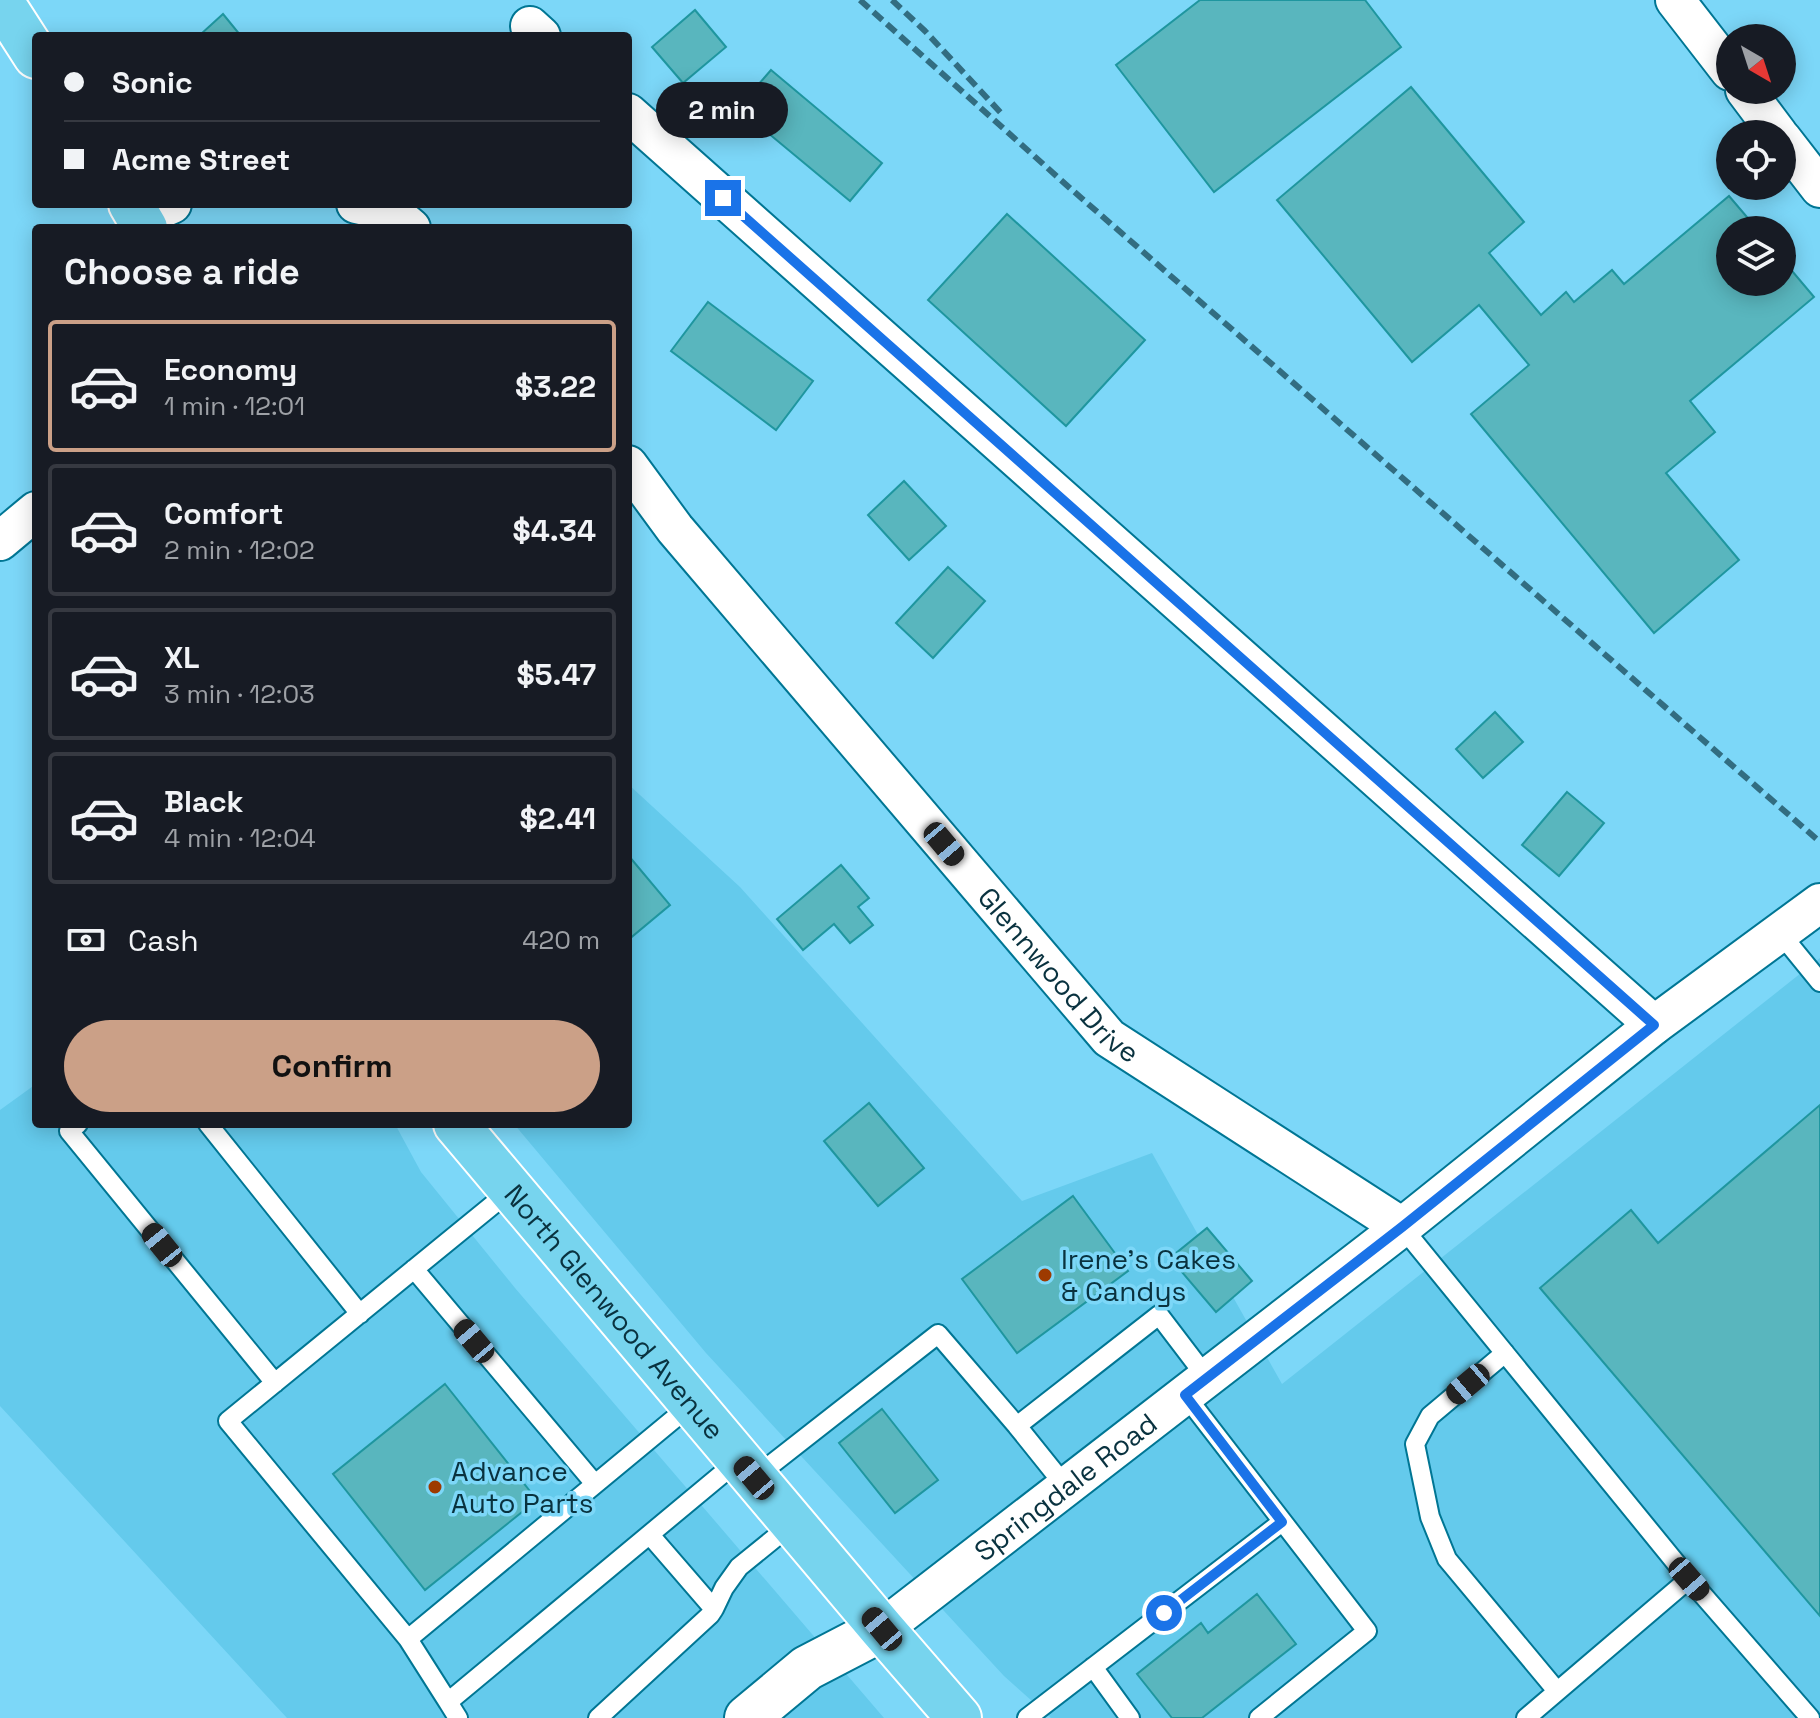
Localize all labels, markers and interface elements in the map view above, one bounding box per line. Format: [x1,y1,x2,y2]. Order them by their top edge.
north arrow [1716,24,1796,104]
map controls [1716,24,1796,296]
text: Sonic [112,63,193,102]
callout: 2 min [657,82,789,138]
text: 2 min [688,93,756,127]
button: locate [1716,120,1796,200]
text: Acme Street [112,140,290,179]
route end [705,180,741,216]
button: layers [1716,216,1796,296]
text: Choose a ride [64,249,300,295]
icon: car [68,350,140,422]
text: Economy [164,350,297,389]
text: $3.22 [515,367,596,406]
text: 1 min · 12:01 [164,389,305,423]
icon: car [68,494,140,566]
text: Comfort [164,494,283,533]
text: $4.34 [512,511,596,550]
text: 2 min · 12:02 [164,533,315,567]
icon: car [68,638,140,710]
text: XL [164,638,200,677]
text: $5.47 [516,655,596,694]
text: 3 min · 12:03 [164,677,315,711]
icon: car [68,782,140,854]
text: Black [164,782,243,821]
text: $2.41 [520,799,596,838]
car [919,818,969,870]
text: 4 min · 12:04 [164,821,316,855]
street label: Glennwood Drive [970,879,1146,1071]
icon: cash [64,918,108,962]
text: Cash [128,921,199,960]
text: 420 m [522,923,600,957]
button: Confirm [64,1020,600,1112]
street label: North Glenwood Avenue [497,1177,733,1447]
car [138,1219,186,1271]
place label: Irene's Cakes & Candys [1061,1241,1236,1309]
marker: Irene's Cakes & Candys [1036,1266,1054,1284]
car [449,1315,499,1367]
car [1442,1359,1494,1409]
street label: Springdale Road [967,1405,1164,1569]
car [729,1452,779,1504]
place label: Advance Auto Parts [451,1453,593,1521]
marker: Advance Auto Parts [426,1478,444,1496]
car [1664,1553,1714,1605]
route start [1146,1595,1182,1631]
car [857,1603,907,1655]

